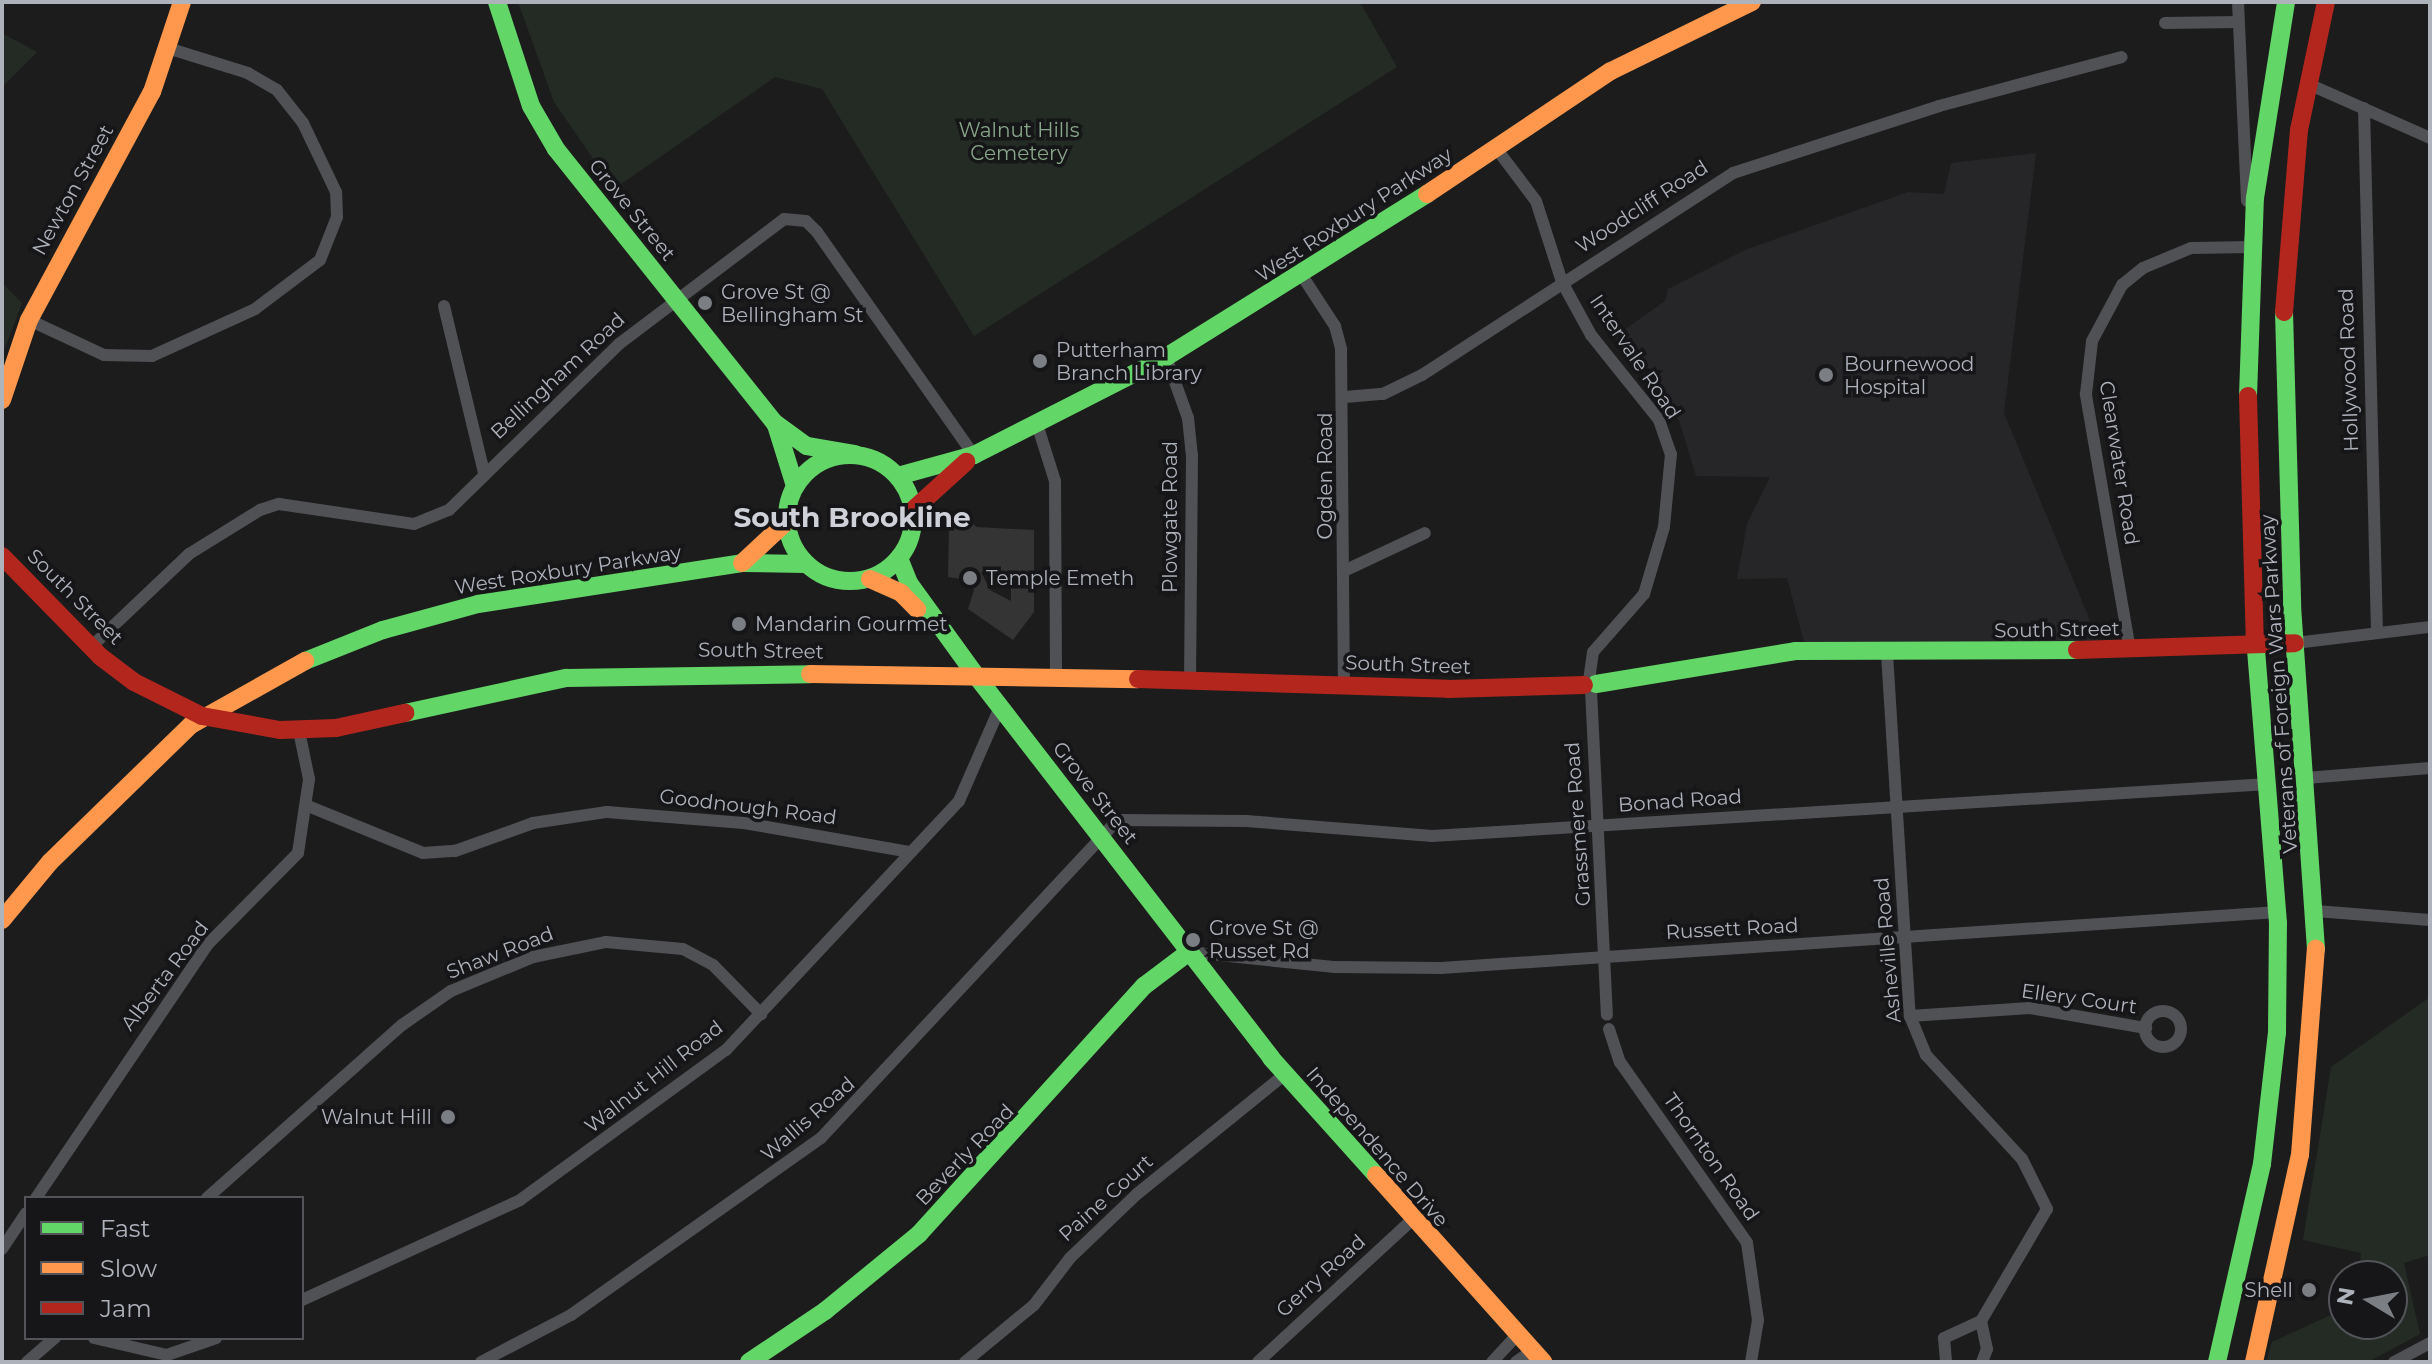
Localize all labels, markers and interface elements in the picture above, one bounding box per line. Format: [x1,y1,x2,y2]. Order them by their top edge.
park label: Walnut Hills Cemetery [959,119,1079,166]
street label: Newton Street [27,121,119,259]
street label: West Roxbury Parkway [1251,143,1457,287]
street label: Grove Street [584,154,680,266]
street label: Woodcliff Road [1571,155,1713,259]
place label: Grove St @ Bellingham St [721,280,864,327]
street label: Hollywood Road [2334,288,2364,452]
street label: Intervale Road [1585,290,1685,424]
marker: Grove St @ Bellingham St [696,294,714,312]
street label: Bellingham Road [486,308,630,444]
place label: Putterham Branch Library [1056,338,1202,385]
marker: Putterham Branch Library [1031,352,1049,370]
place label: Bournewood Hospital [1844,352,1974,399]
marker: Bournewood Hospital [1815,364,1837,386]
street label: Clearwater Road [2094,379,2144,547]
street label: Ogden Road [1313,412,1337,540]
street label: Plowgate Road [1158,441,1182,593]
district label: South Brookline [733,500,971,534]
street label: Veterans of Foreign Wars Parkway [2255,514,2303,854]
street label: West Roxbury Parkway [453,540,683,600]
street label: South Street [22,544,128,650]
place label: Temple Emeth [986,566,1134,590]
marker: Temple Emeth [961,569,979,587]
place label: Mandarin Gourmet [755,612,948,636]
marker: Mandarin Gourmet [730,615,748,633]
street label: South Street [1994,617,2120,643]
street label: South Street [698,638,824,664]
street label: South Street [1345,651,1471,679]
street label: Grove Street [1047,737,1143,849]
street label: Grassmere Road [1560,741,1596,907]
street label: Goodnough Road [658,784,838,830]
street label: Bonad Road [1617,785,1743,817]
street label: Asheville Road [1870,876,1906,1024]
street label: Russett Road [1665,914,1799,944]
place label: Grove St @ Russet Rd [1209,916,1319,963]
street label: Alberta Road [116,917,214,1035]
street label: Shaw Road [443,922,557,984]
marker: Grove St @ Russet Rd [1184,931,1202,949]
street label: Ellery Court [2020,979,2138,1019]
street label: Walnut Hill Road [580,1016,728,1138]
street label: Independence Drive [1301,1062,1453,1232]
street label: Wallis Road [756,1072,860,1166]
street label: Thornton Road [1658,1089,1764,1225]
street label: Beverly Road [911,1100,1019,1210]
place label: Walnut Hill [321,1105,432,1129]
marker: Walnut Hill [439,1108,457,1126]
street label: Paine Court [1054,1150,1158,1246]
legend [24,1196,304,1340]
text: Fast [100,1214,150,1243]
street label: Gerry Road [1271,1230,1371,1322]
text: Slow [100,1254,157,1283]
north arrow [2328,1260,2408,1340]
place label: Shell [2244,1278,2293,1302]
marker: Shell [2300,1281,2318,1299]
text: N [2331,1285,2361,1307]
text: Jam [100,1294,152,1323]

